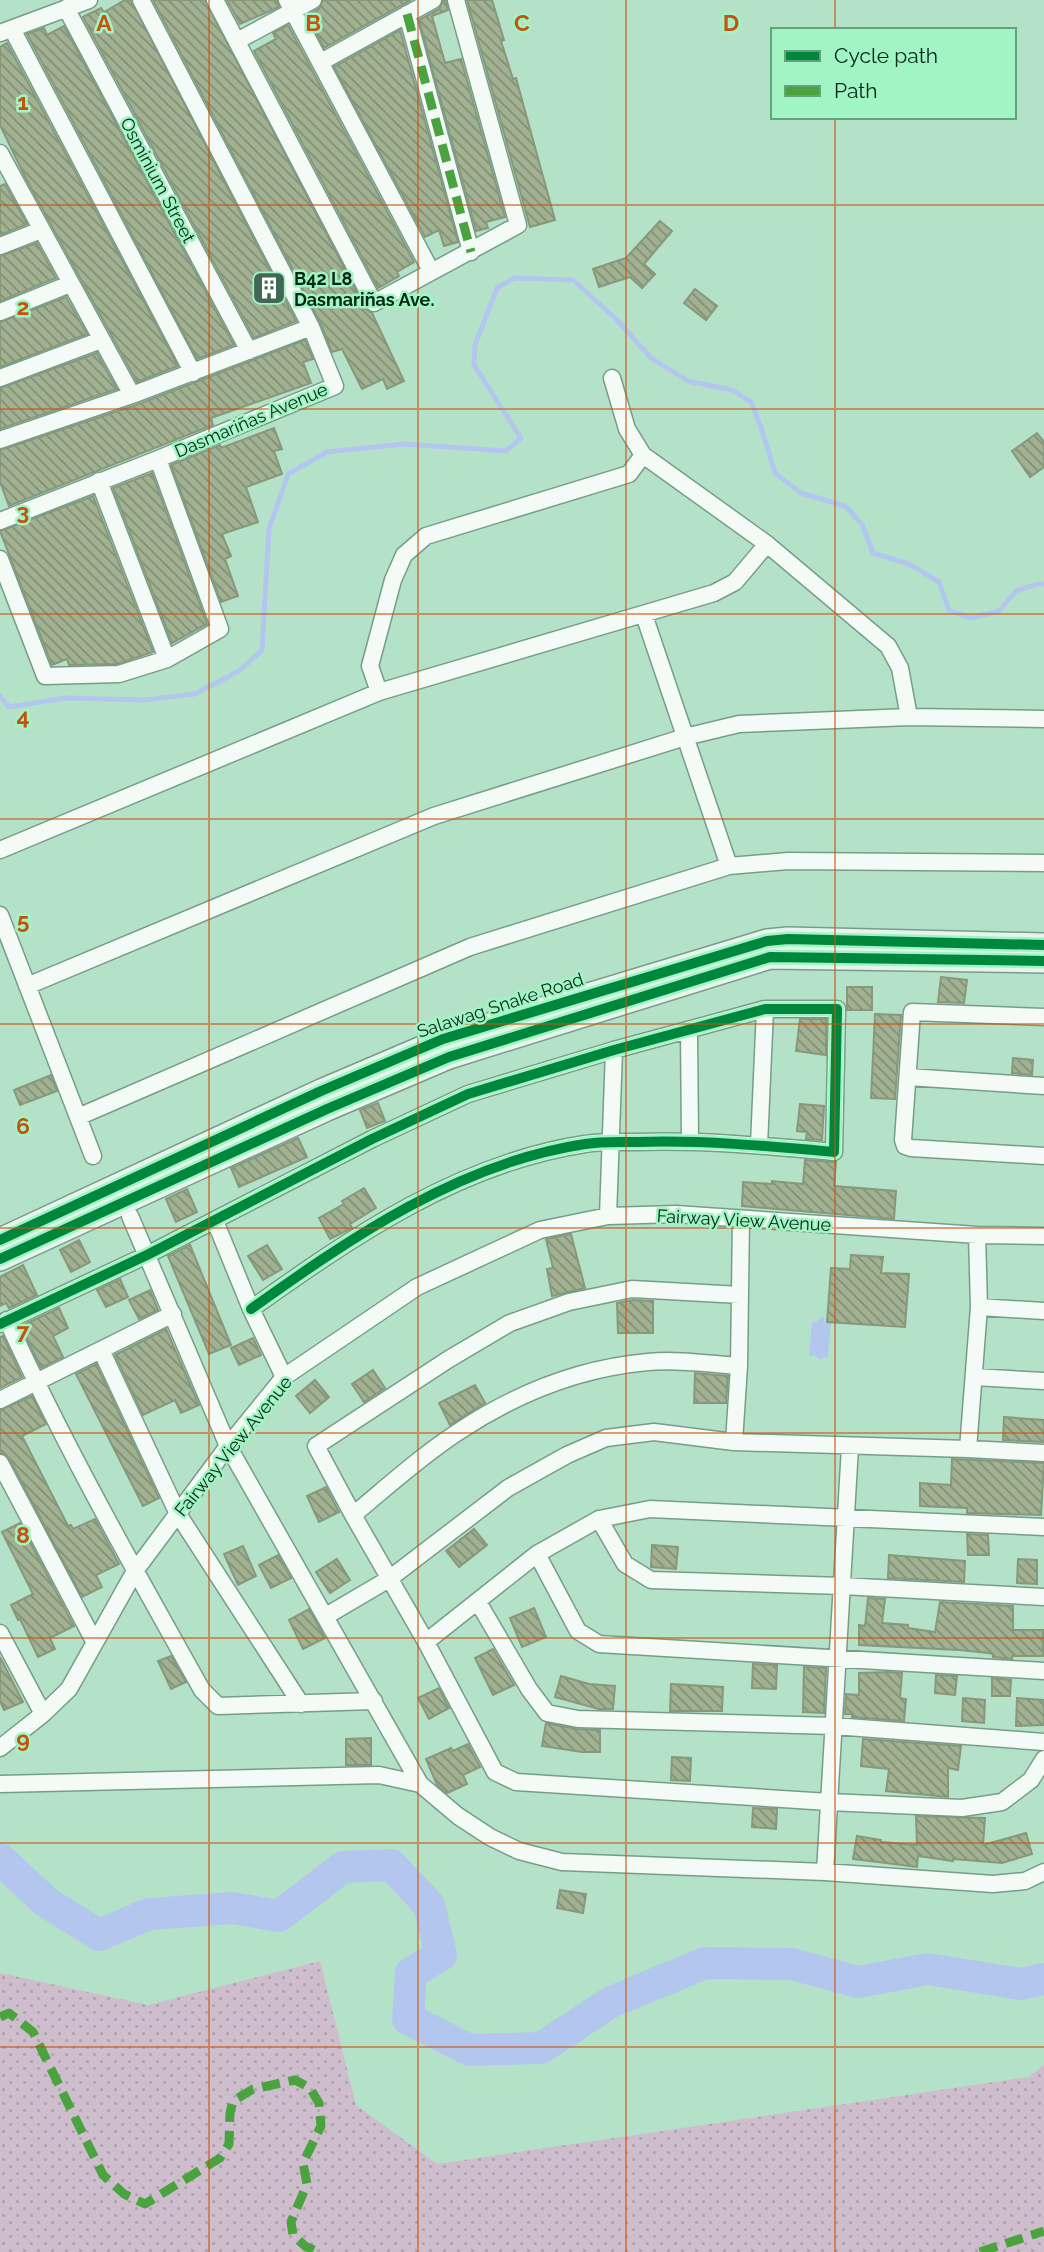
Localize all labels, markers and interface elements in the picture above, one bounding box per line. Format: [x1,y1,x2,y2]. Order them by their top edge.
text: A [96,9,112,36]
text: B [305,9,321,36]
text: C [514,9,530,36]
text: D [723,9,739,36]
legend [771,28,1016,119]
text: Cycle path [834,43,938,68]
text: Path [834,78,878,103]
text: 1 [17,88,29,115]
street label: Osminium Street [116,114,200,246]
place label: B42 L8 Dasmariñas Ave. [294,268,434,310]
building icon: B42 L8 Dasmariñas Ave. [250,269,288,307]
text: 2 [17,293,29,320]
street label: Dasmariñas Avenue [171,378,331,462]
text: 3 [17,498,29,525]
text: 4 [16,703,30,730]
text: 5 [17,907,30,934]
street label: Salawag Snake Road [414,968,586,1042]
text: 6 [16,1112,30,1139]
street label: Fairway View Avenue [656,1205,832,1235]
text: 7 [17,1317,30,1344]
street label: Fairway View Avenue [170,1371,296,1520]
text: 8 [16,1521,30,1548]
text: 9 [16,1726,30,1753]

